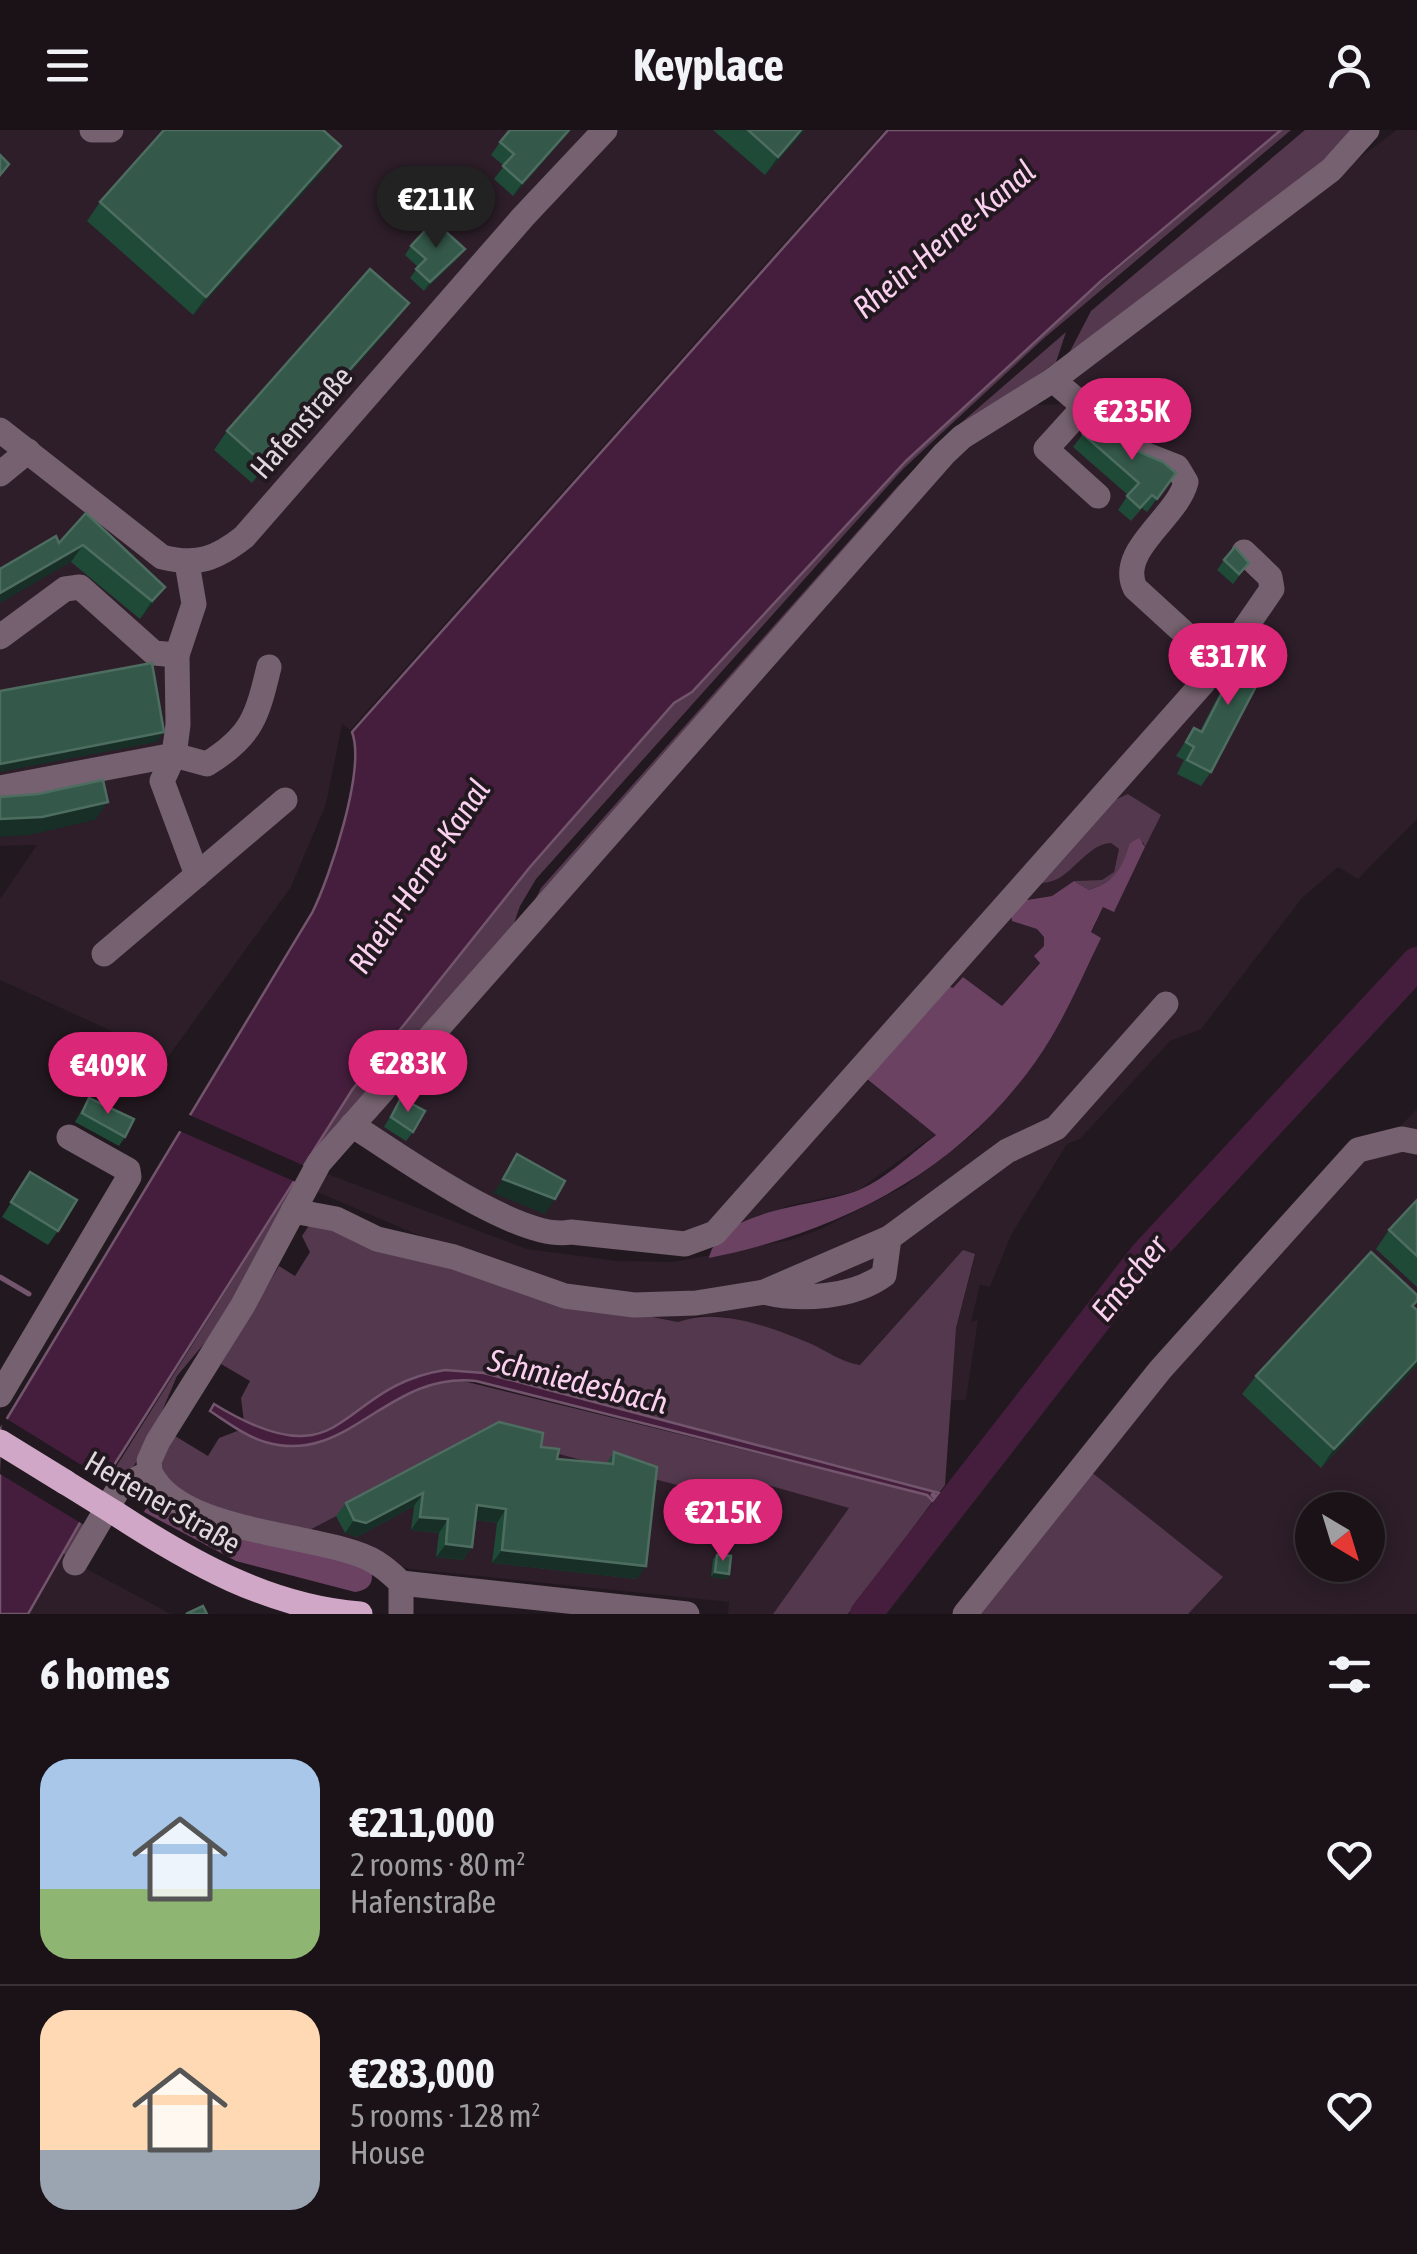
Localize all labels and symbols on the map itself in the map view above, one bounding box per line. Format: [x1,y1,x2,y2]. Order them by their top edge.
water label: Rhein-Herne-Kanal [845,152,1043,326]
pin: €211K [366,166,506,251]
street label: Hafenstraße [243,359,359,485]
pin: €235K [1062,378,1202,463]
pin: €317K [1158,623,1298,708]
water label: Rhein-Herne-Kanal [340,772,498,980]
pin: €283K [338,1030,478,1115]
pin: €409K [38,1032,178,1117]
water label: Emscher [1083,1227,1176,1328]
water label: Schmiedesbach [484,1341,672,1421]
street label: Hertener Straße [79,1444,247,1560]
pin: €215K [653,1479,793,1564]
north arrow [1295,1492,1385,1582]

